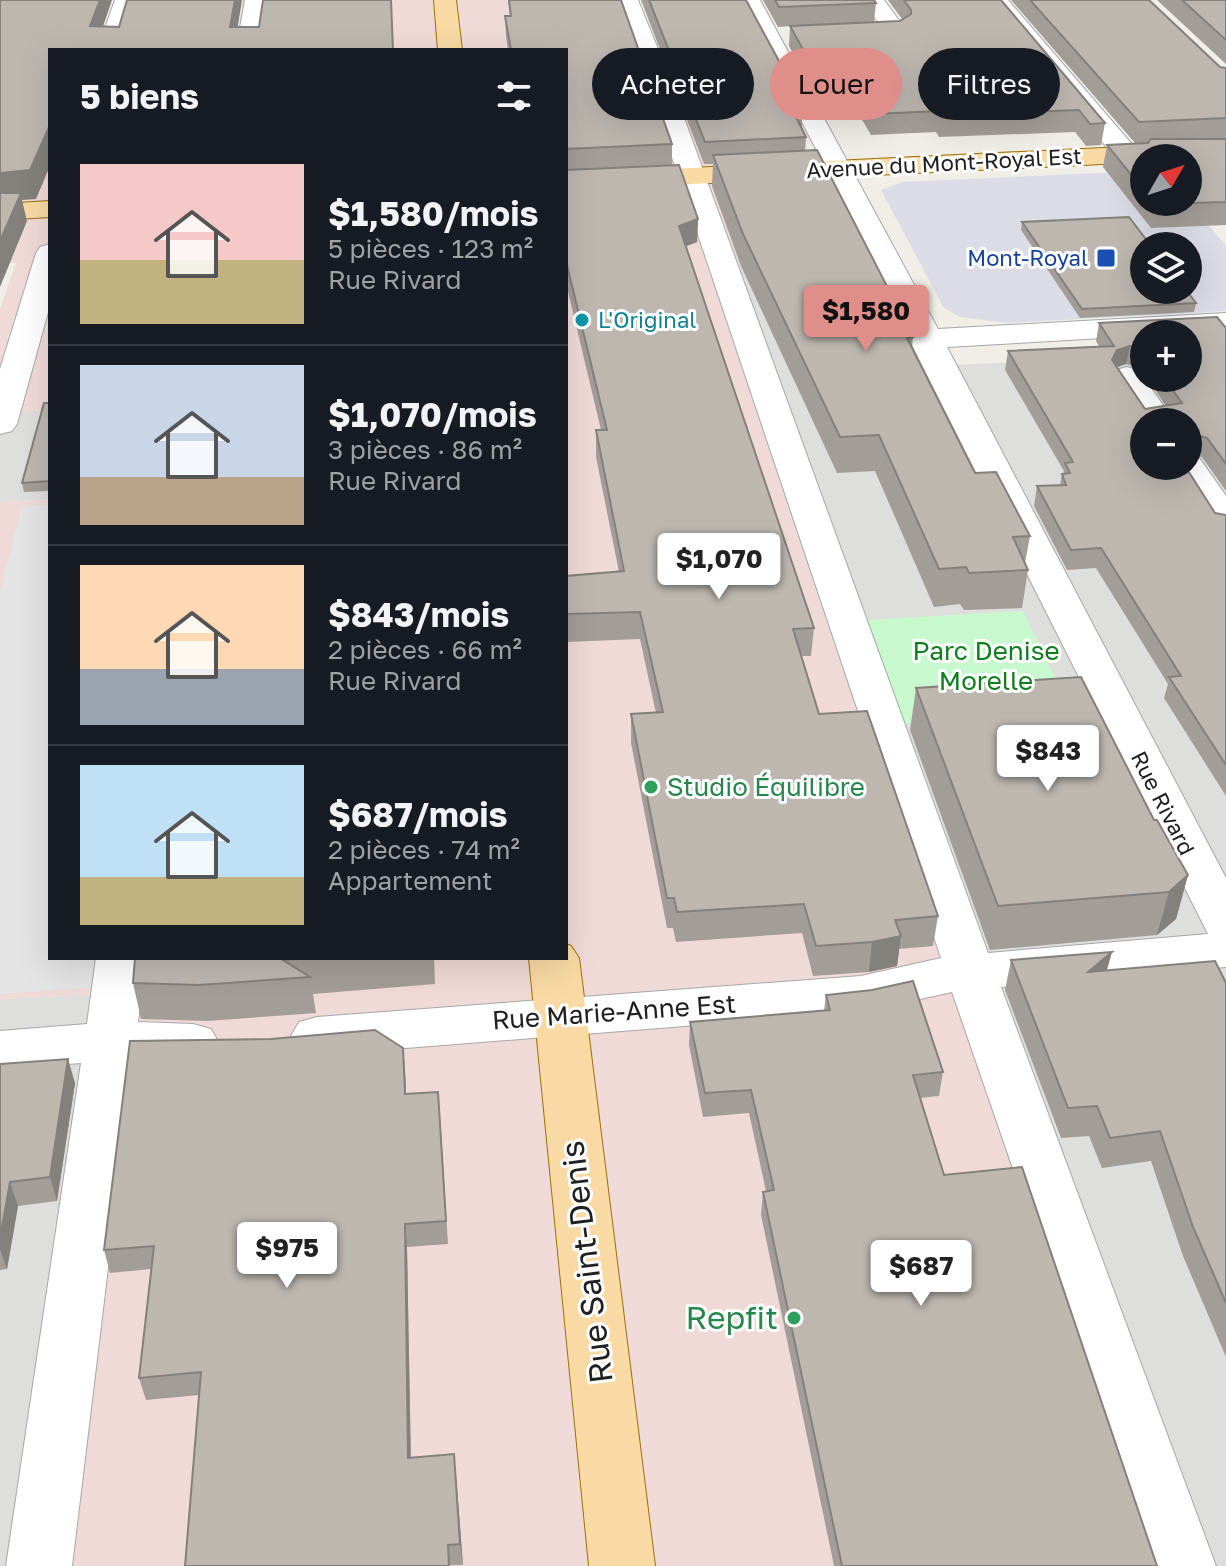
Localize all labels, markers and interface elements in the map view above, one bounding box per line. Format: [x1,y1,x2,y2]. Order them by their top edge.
chip: Acheter [592,48,754,120]
chip: Louer [770,48,902,120]
chip: Filtres [918,48,1060,120]
icon: filters [492,74,536,118]
text: 5 biens [80,76,199,116]
street label: Avenue du Mont-Royal Est [806,142,1082,183]
north arrow [1130,144,1202,216]
map controls [1130,144,1202,480]
text: $1,580/mois [328,193,539,233]
icon: home [144,196,240,292]
button: layers [1130,232,1202,304]
text: 5 pièces · 123 m² [328,233,533,264]
place label: Mont-Royal [967,244,1088,271]
marker: Mont-Royal [1095,247,1117,269]
text: Rue Rivard [328,264,461,295]
pin: $1,580 [801,285,931,353]
text: $1,580 [822,295,910,326]
place label: L'Original [598,306,696,333]
marker: L'Original [573,311,591,329]
button: + [1130,320,1202,392]
text: $1,070/mois [328,394,537,434]
icon: home [144,397,240,493]
button: − [1130,408,1202,480]
text: 3 pièces · 86 m² [328,434,522,465]
text: Rue Rivard [328,465,461,496]
pin: $1,070 [654,533,784,601]
text: $1,070 [675,543,763,574]
text: $843/mois [328,594,509,634]
icon: home [144,597,240,693]
text: 2 pièces · 66 m² [328,634,522,665]
park label: Parc Denise Morelle [912,635,1060,696]
text: Rue Rivard [328,665,461,696]
pin: $843 [1001,725,1095,793]
text: $843 [1015,735,1081,766]
street label: Rue Rivard [1126,746,1201,859]
place label: Studio Équilibre [667,771,865,802]
marker: Studio Équilibre [642,778,660,796]
text: $687/mois [328,794,508,834]
icon: home [144,797,240,893]
text: 2 pièces · 74 m² [328,834,520,865]
text: Appartement [328,865,492,896]
street label: Rue Marie-Anne Est [491,988,737,1035]
street label: Rue Saint-Denis [552,1139,620,1386]
pin: $975 [240,1222,334,1290]
text: $975 [255,1232,319,1263]
pin: $687 [874,1240,968,1308]
text: $687 [889,1250,953,1281]
place label: Repfit [686,1298,778,1336]
marker: Repfit [785,1309,803,1327]

